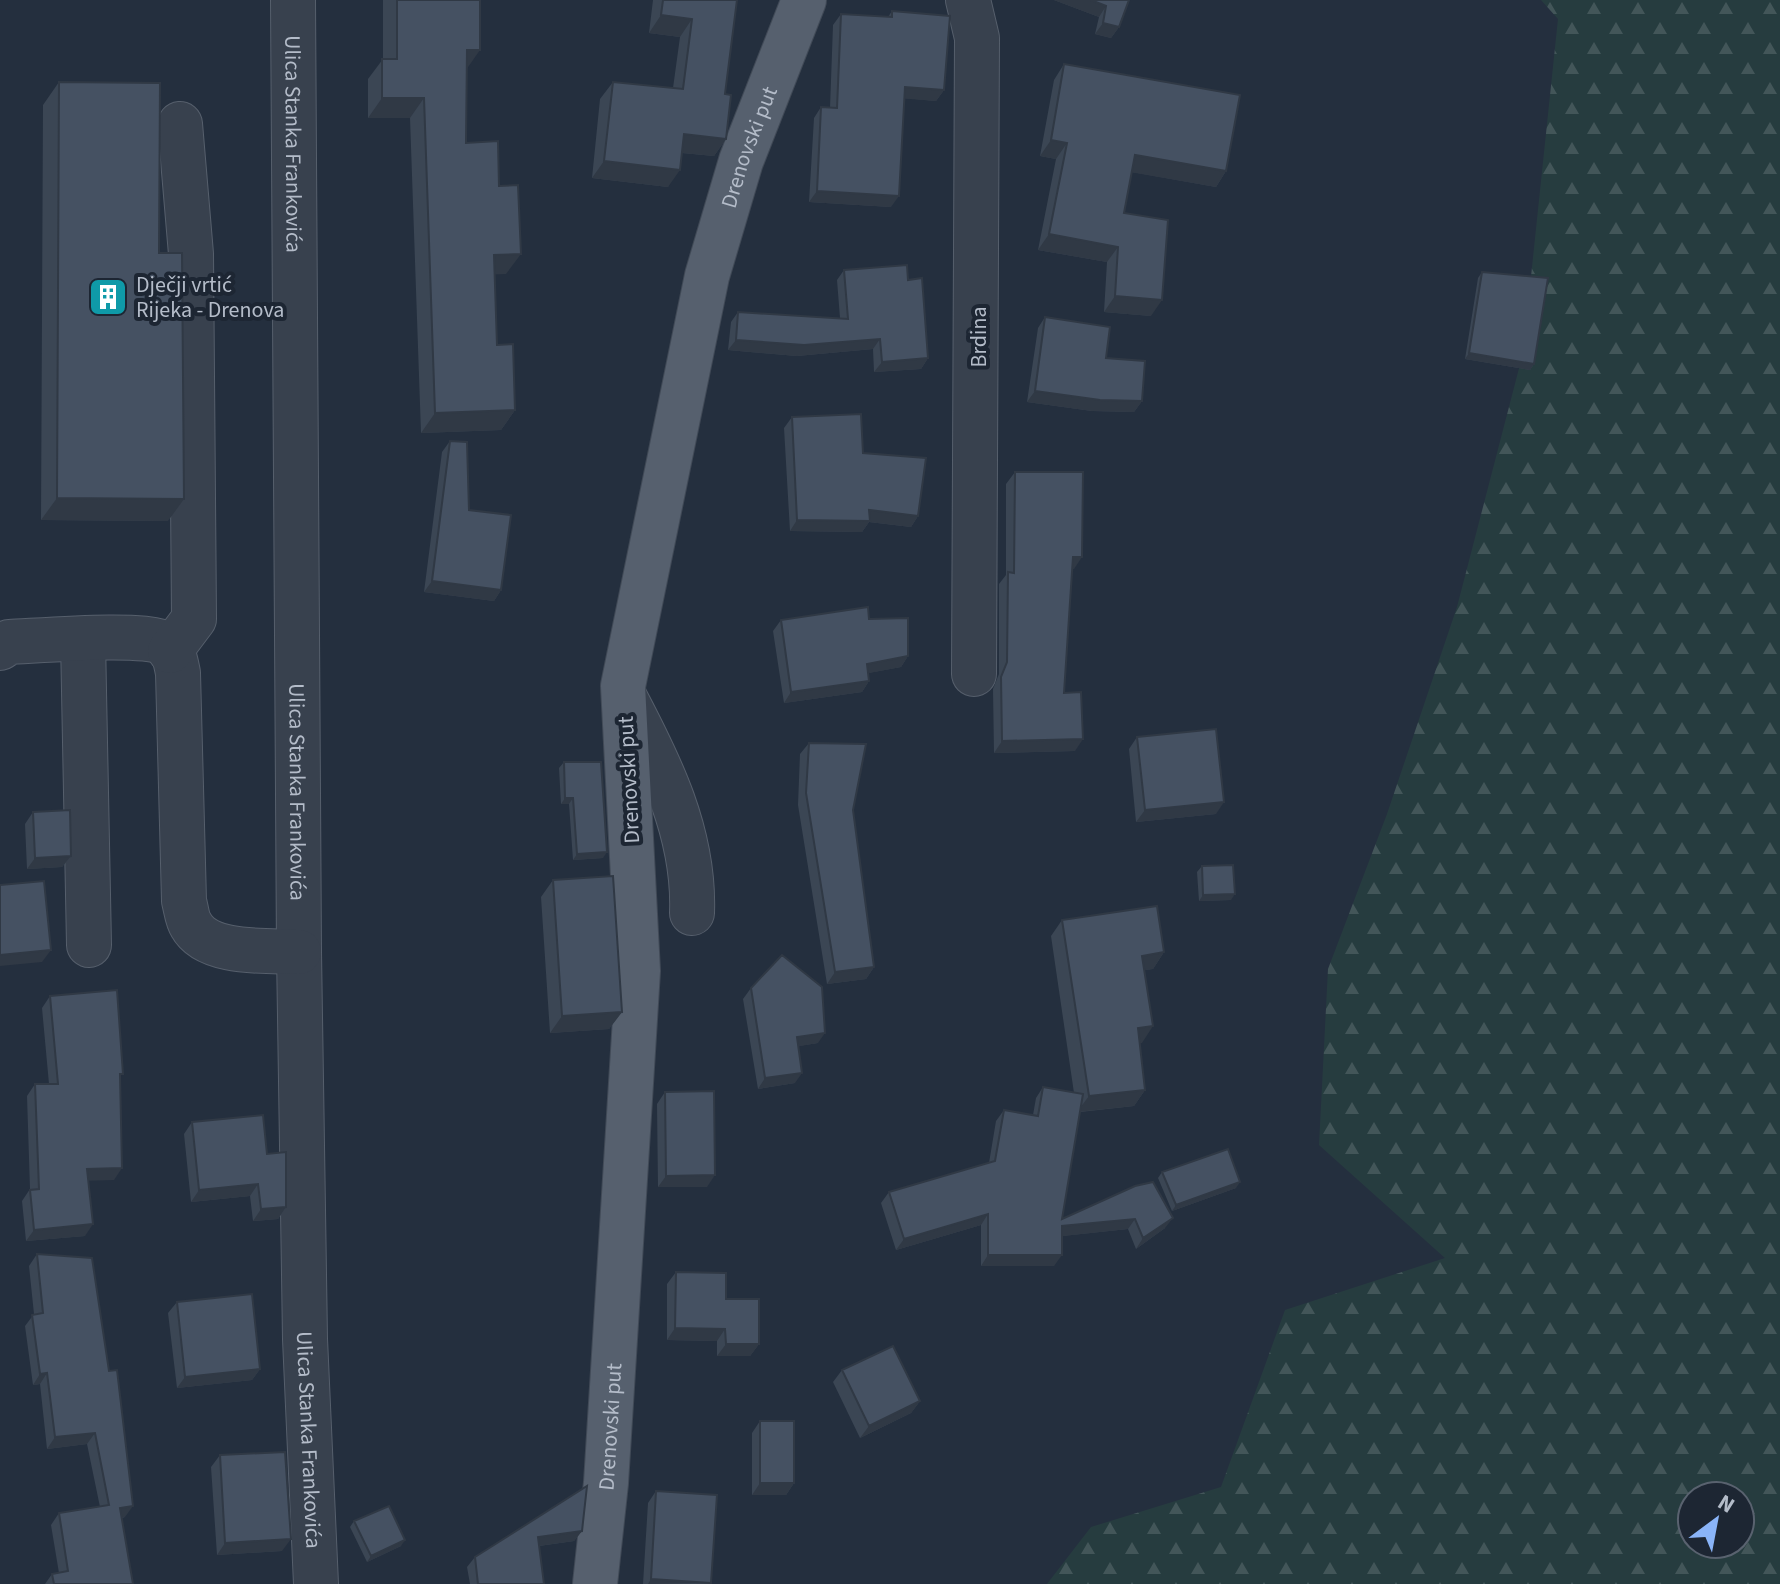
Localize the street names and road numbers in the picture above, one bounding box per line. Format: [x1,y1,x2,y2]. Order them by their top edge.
street label: Ulica Stanka Frankovića [276,35,310,253]
street label: Drenovski put [713,81,786,212]
street label: Brdina [963,306,995,368]
street label: Ulica Stanka Frankovića [280,683,314,901]
street label: Drenovski put [610,715,648,844]
street label: Ulica Stanka Frankovića [288,1331,329,1549]
street label: Drenovski put [590,1362,631,1492]

